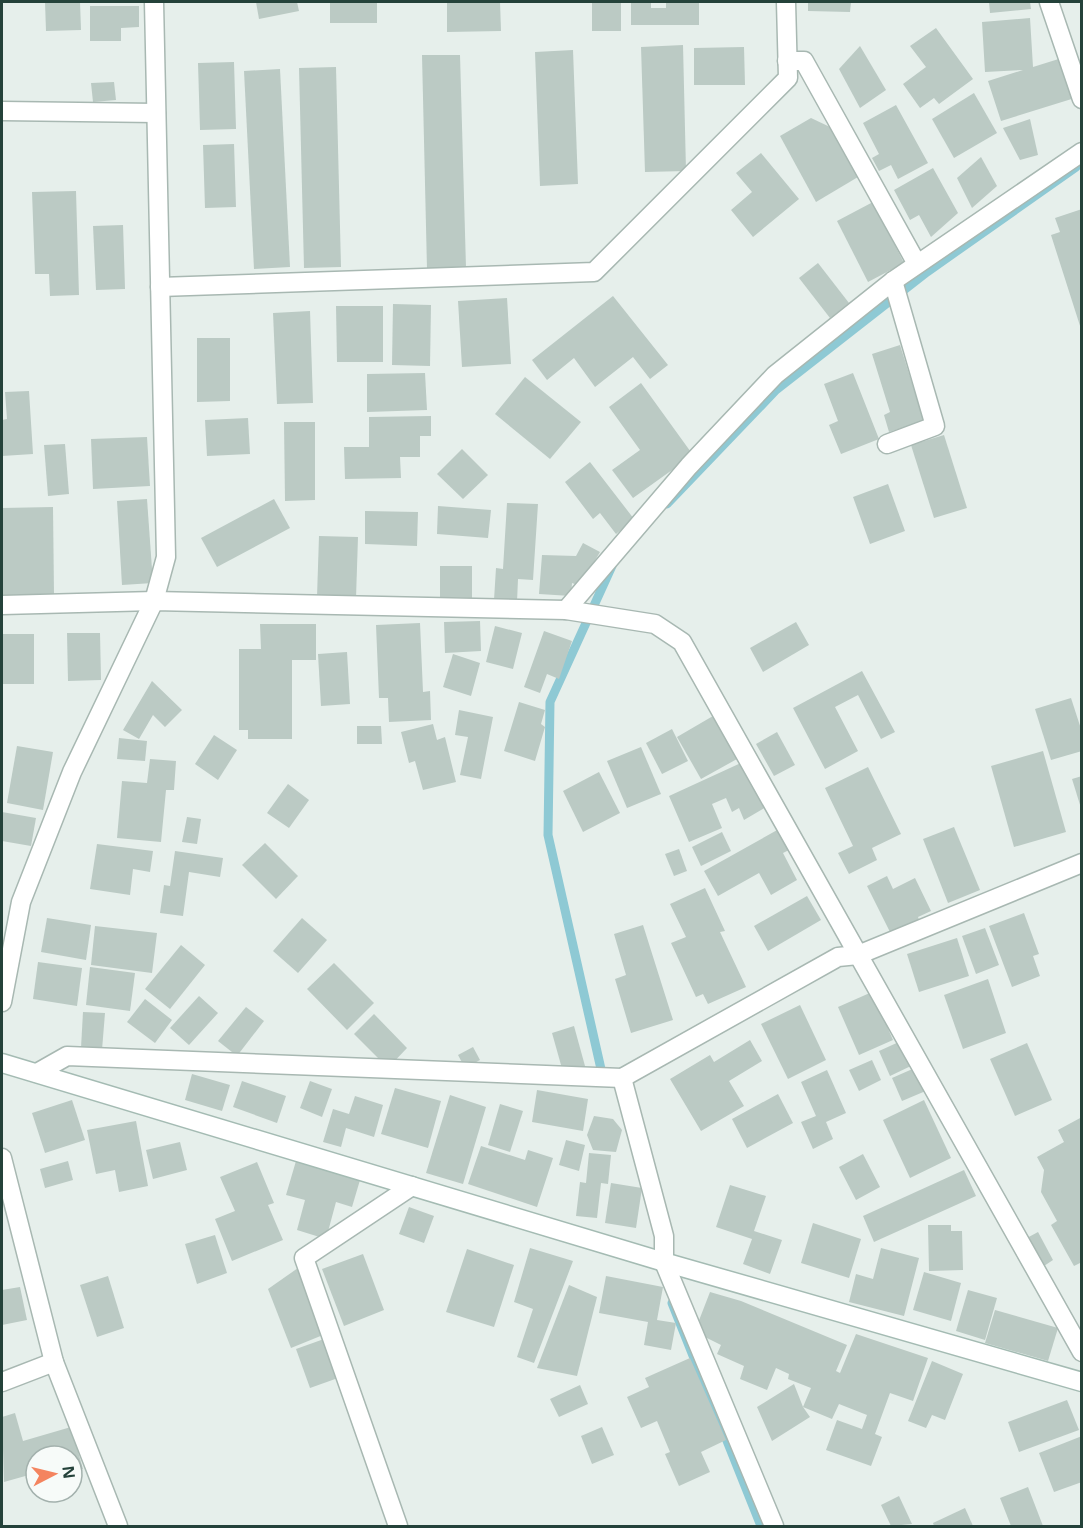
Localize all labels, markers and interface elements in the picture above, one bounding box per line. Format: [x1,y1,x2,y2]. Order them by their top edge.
north arrow [24,1444,84,1504]
text: N [57,1464,81,1480]

